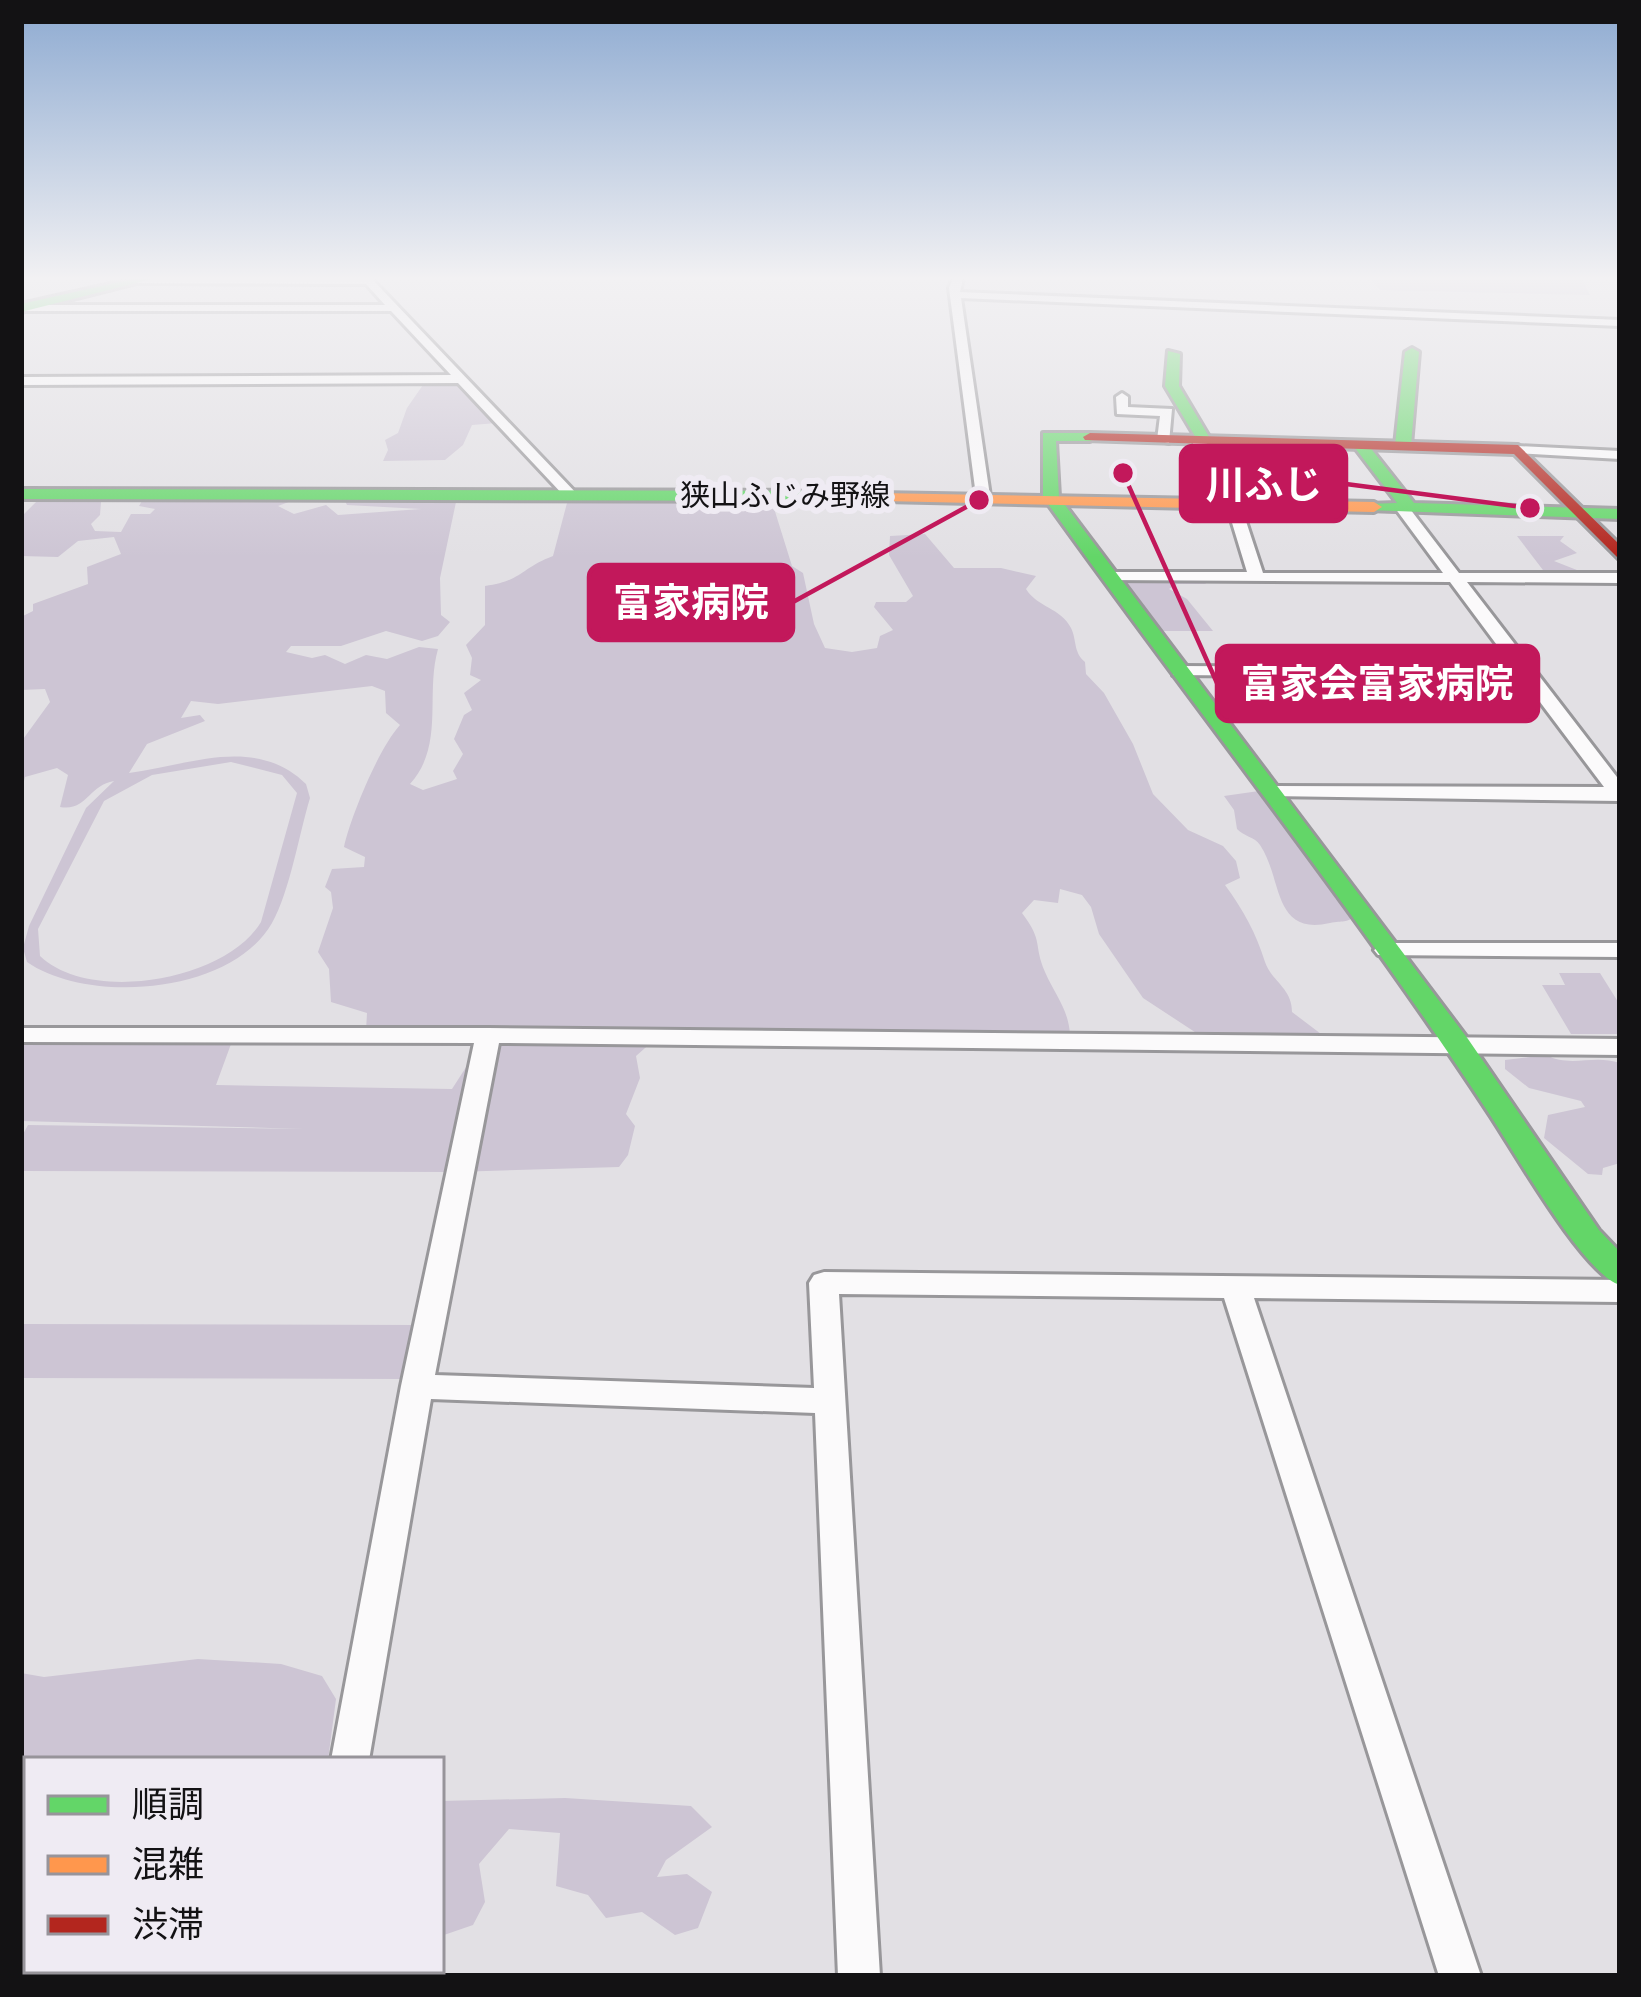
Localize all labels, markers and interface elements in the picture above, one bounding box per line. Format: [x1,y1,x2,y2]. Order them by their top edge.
callout: 川ふじ [1181,446,1346,521]
text: 川ふじ [1205,462,1323,506]
street label: 狭山ふじみ野線 [680,478,890,512]
callout: 富家病院 [589,565,793,640]
text: 富家病院 [613,580,769,624]
callout: 富家会富家病院 [1217,646,1538,721]
text: 富家会富家病院 [1240,661,1514,705]
legend [24,1757,444,1973]
text: 順調 [132,1783,204,1825]
text: 混雑 [132,1843,204,1885]
text: 渋滞 [132,1903,204,1945]

